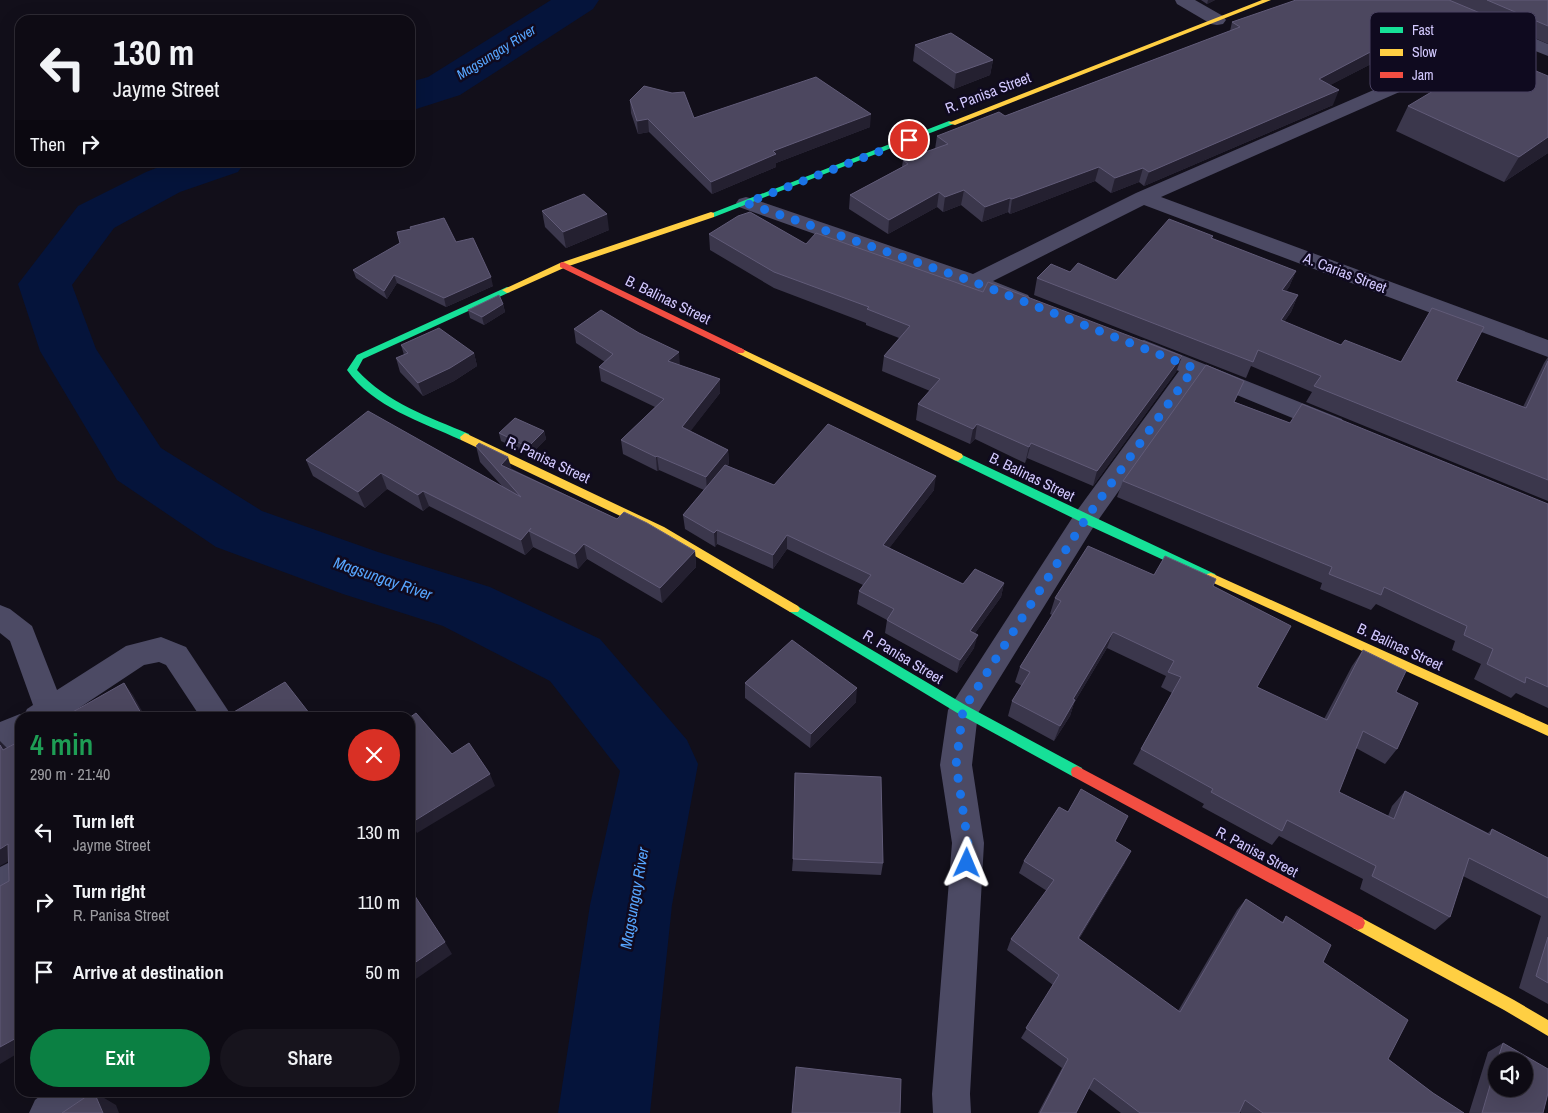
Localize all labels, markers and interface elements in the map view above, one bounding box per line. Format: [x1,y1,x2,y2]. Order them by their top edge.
legend [1370,12,1536,92]
water label: Magsungay River [453,20,540,83]
text: Fast [1412,21,1434,39]
text: 130 m [113,29,194,76]
icon: left [30,35,95,100]
text: Slow [1412,43,1438,61]
street label: R. Panisa Street [942,66,1034,119]
text: Jam [1412,66,1434,84]
text: Jayme Street [113,74,219,104]
pin [888,119,930,161]
icon: arrive [895,126,923,154]
icon: right [76,130,104,158]
text: Then [30,131,66,157]
street label: A. Carias Street [1300,247,1390,298]
street label: B. Balinas Street [622,270,715,329]
street label: R. Panisa Street [503,431,594,488]
street label: B. Balinas Street [986,447,1079,506]
water label: Magsungay River [331,551,436,605]
street label: B. Balinas Street [1354,618,1447,676]
street label: R. Panisa Street [859,624,948,689]
text: 4 min [30,724,93,764]
button: close [348,729,400,781]
text: 290 m · 21:40 [30,763,110,785]
text: Turn left [73,808,134,834]
icon: left [30,818,58,846]
text: 130 m [357,819,400,845]
street label: R. Panisa Street [1212,821,1303,882]
text: Jayme Street [73,834,150,856]
position arrow [940,836,992,888]
water label: Magsungay River [614,845,654,951]
text: Turn right [73,878,145,904]
icon: right [30,888,58,916]
text: 110 m [358,889,400,915]
text: R. Panisa Street [73,904,169,926]
icon: arrive [30,958,58,986]
text: Arrive at destination [73,959,224,985]
text: 50 m [365,959,400,985]
button: Exit [30,1029,210,1087]
button: Share [220,1029,400,1087]
map controls [1488,1052,1533,1097]
button: sound [1488,1052,1533,1097]

